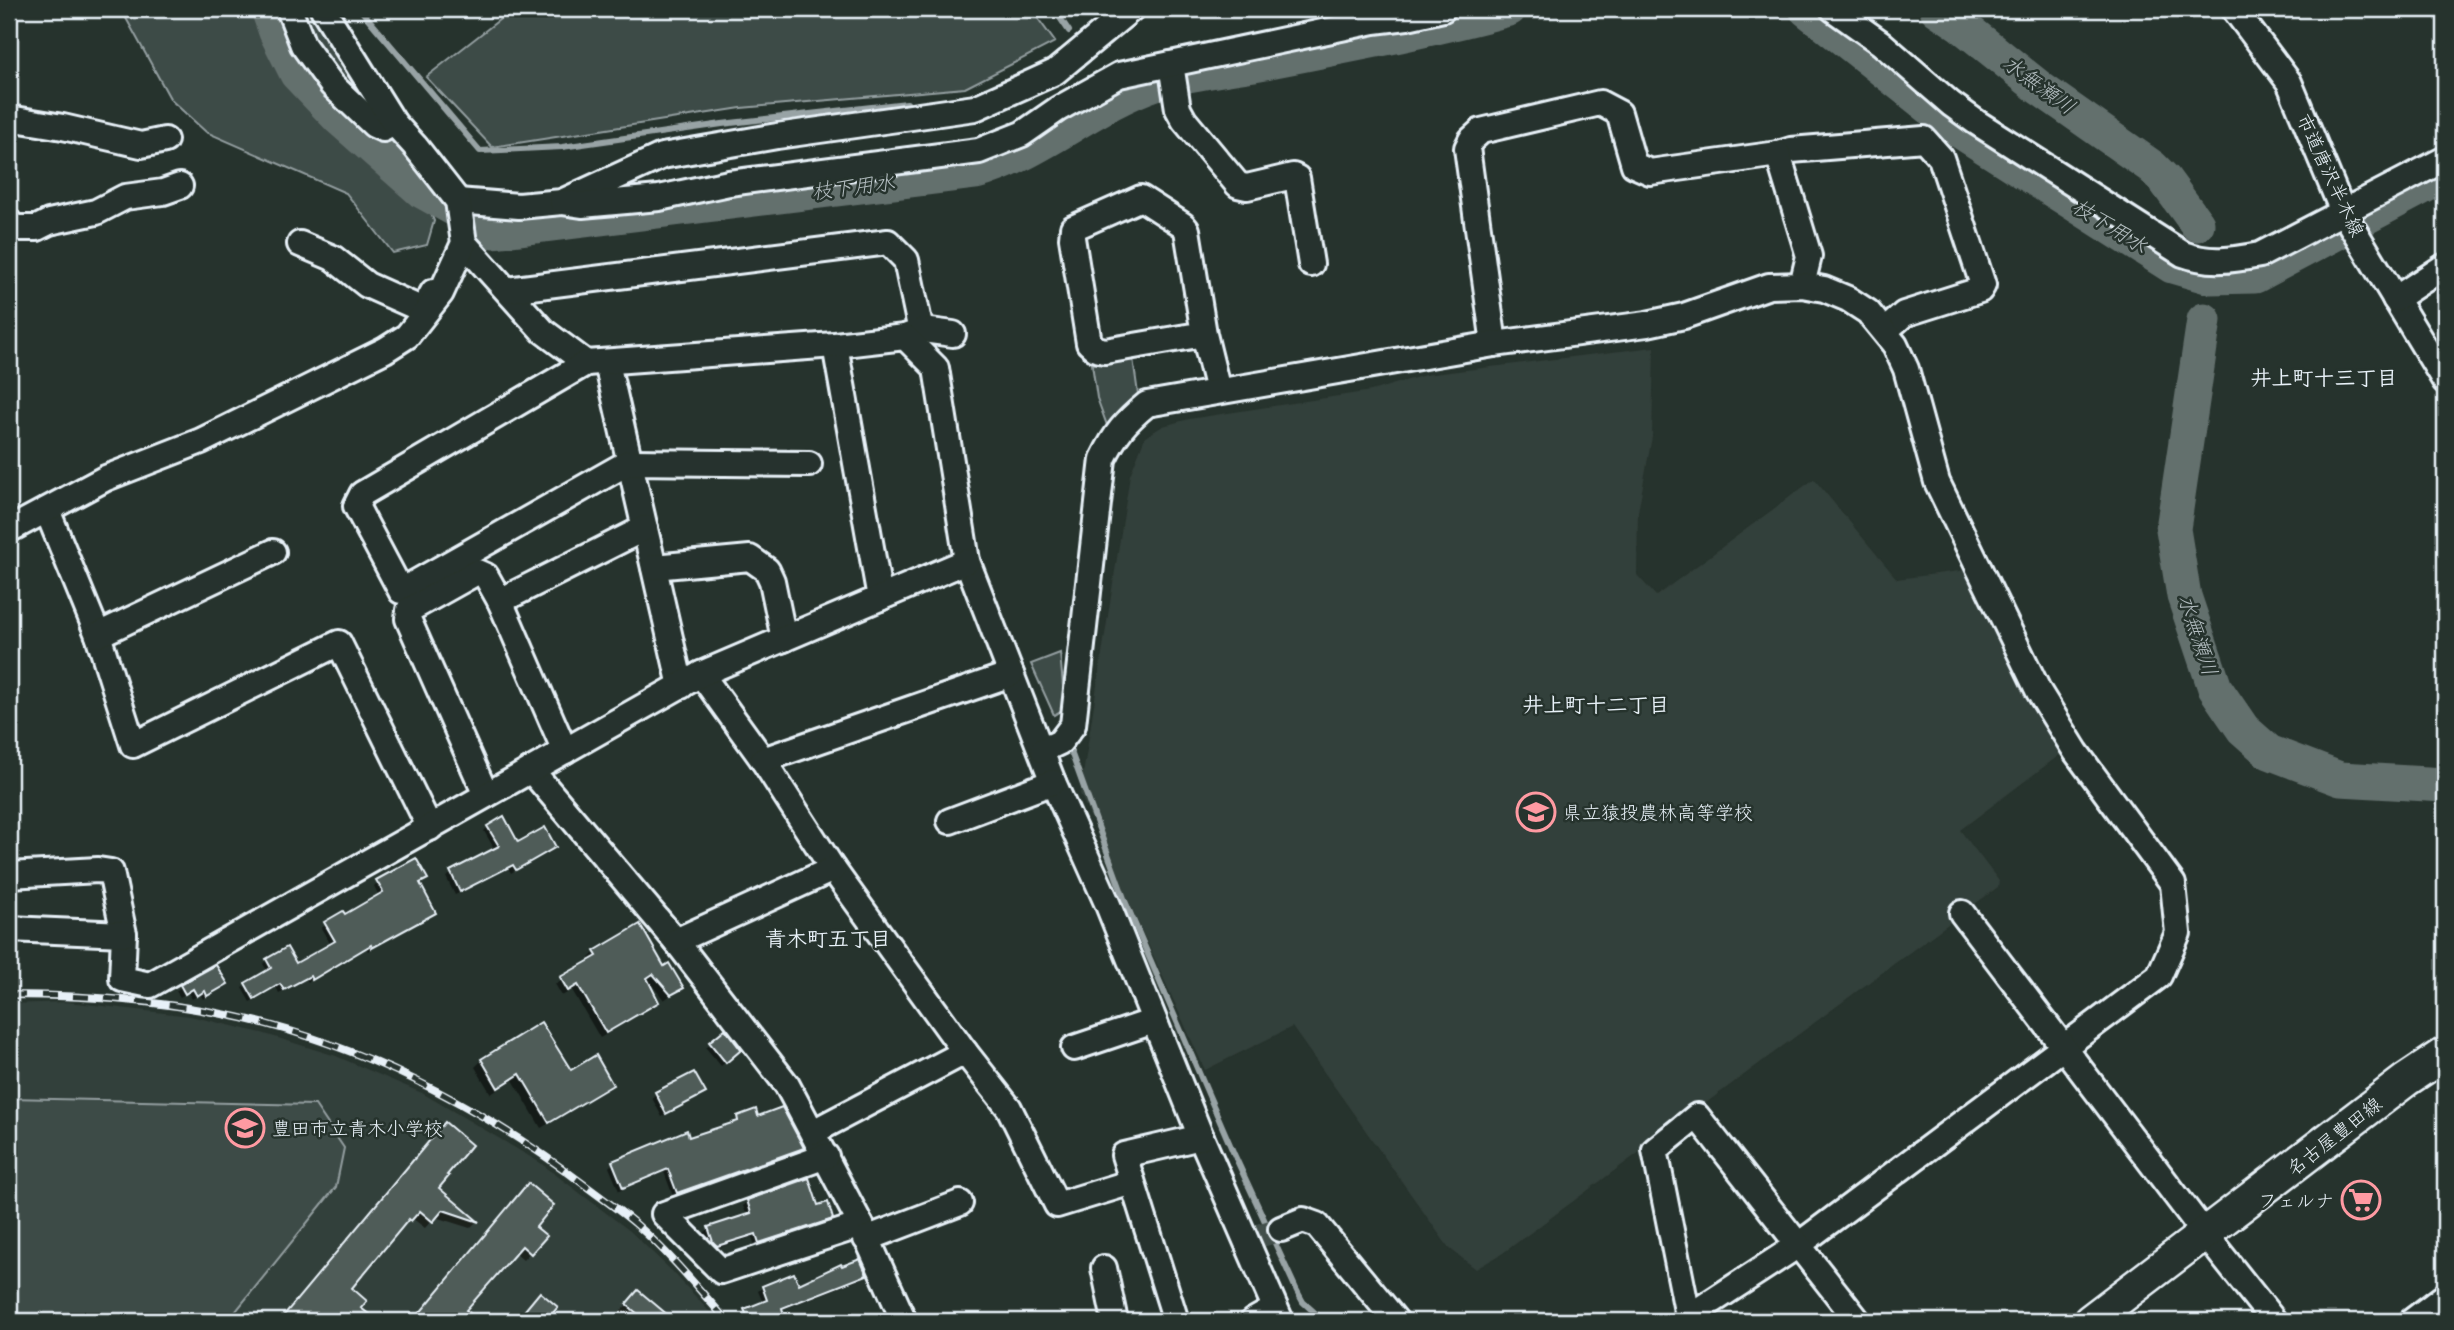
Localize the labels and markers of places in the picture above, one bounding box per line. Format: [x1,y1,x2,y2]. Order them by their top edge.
school or university icon: 県立猿投農林高等学校 [1515,791,1557,833]
place label: 県立猿投農林高等学校 [1563,796,1753,829]
school or university icon: 豊田市立青木小学校 [224,1107,266,1149]
place label: 豊田市立青木小学校 [272,1112,443,1145]
supermarket icon: フェルナ [2340,1179,2382,1221]
place label: フェルナ [2258,1184,2334,1217]

